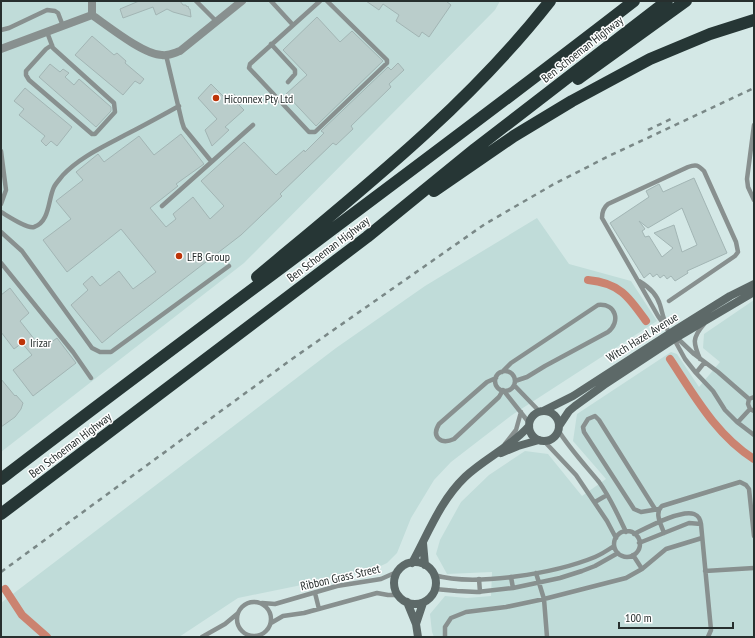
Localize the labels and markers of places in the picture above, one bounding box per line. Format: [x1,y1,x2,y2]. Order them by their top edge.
place label: Hiconnex Pty Ltd [224,91,293,106]
marker: Hiconnex Pty Ltd [211,93,221,103]
place label: LFB Group [187,249,230,264]
marker: LFB Group [174,251,184,261]
place label: Irizar [30,335,52,350]
marker: Irizar [17,337,27,347]

